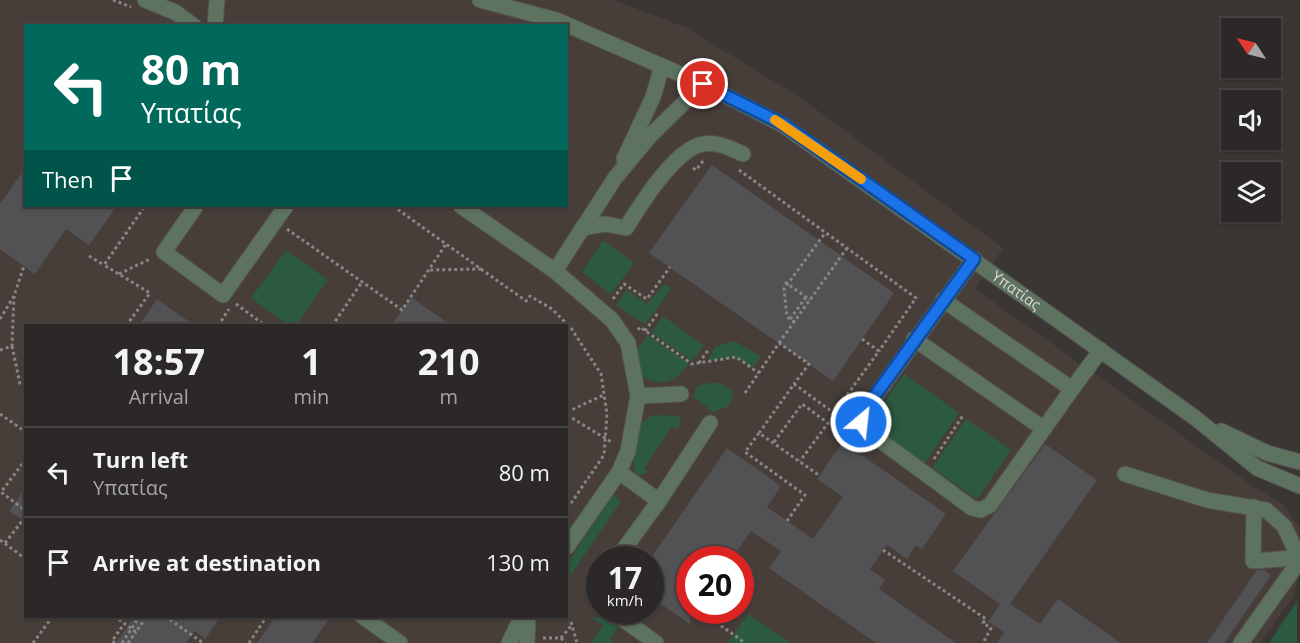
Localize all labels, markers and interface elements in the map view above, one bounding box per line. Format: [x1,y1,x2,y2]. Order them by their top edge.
north arrow [1221,18,1281,78]
map controls [1221,18,1281,222]
text: 80 m [141,40,241,97]
icon: left [42,48,120,126]
pin [677,58,728,109]
icon: arrive [686,67,719,100]
button: sound [1221,90,1281,150]
text: Υπατίας [141,94,242,131]
icon: arrive [105,162,138,195]
button: layers [1221,162,1281,222]
text: Then [42,164,93,194]
street label: Υπατίας [988,266,1045,314]
text: 18:57 [112,337,205,386]
text: 1 [301,337,322,386]
text: 210 [418,337,480,386]
text: Arrival [129,383,189,410]
text: min [293,383,329,410]
text: m [439,383,458,410]
position arrow [829,390,893,454]
text: Turn left [93,444,188,474]
icon: left [42,456,75,489]
text: 80 m [499,457,550,487]
text: Υπατίας [93,474,168,501]
icon: arrive [42,546,75,579]
speed limit sign: 20 [676,546,754,624]
text: Arrive at destination [93,547,321,577]
text: 130 m [486,547,550,577]
text: 17 [608,557,642,598]
text: km/h [607,590,643,610]

